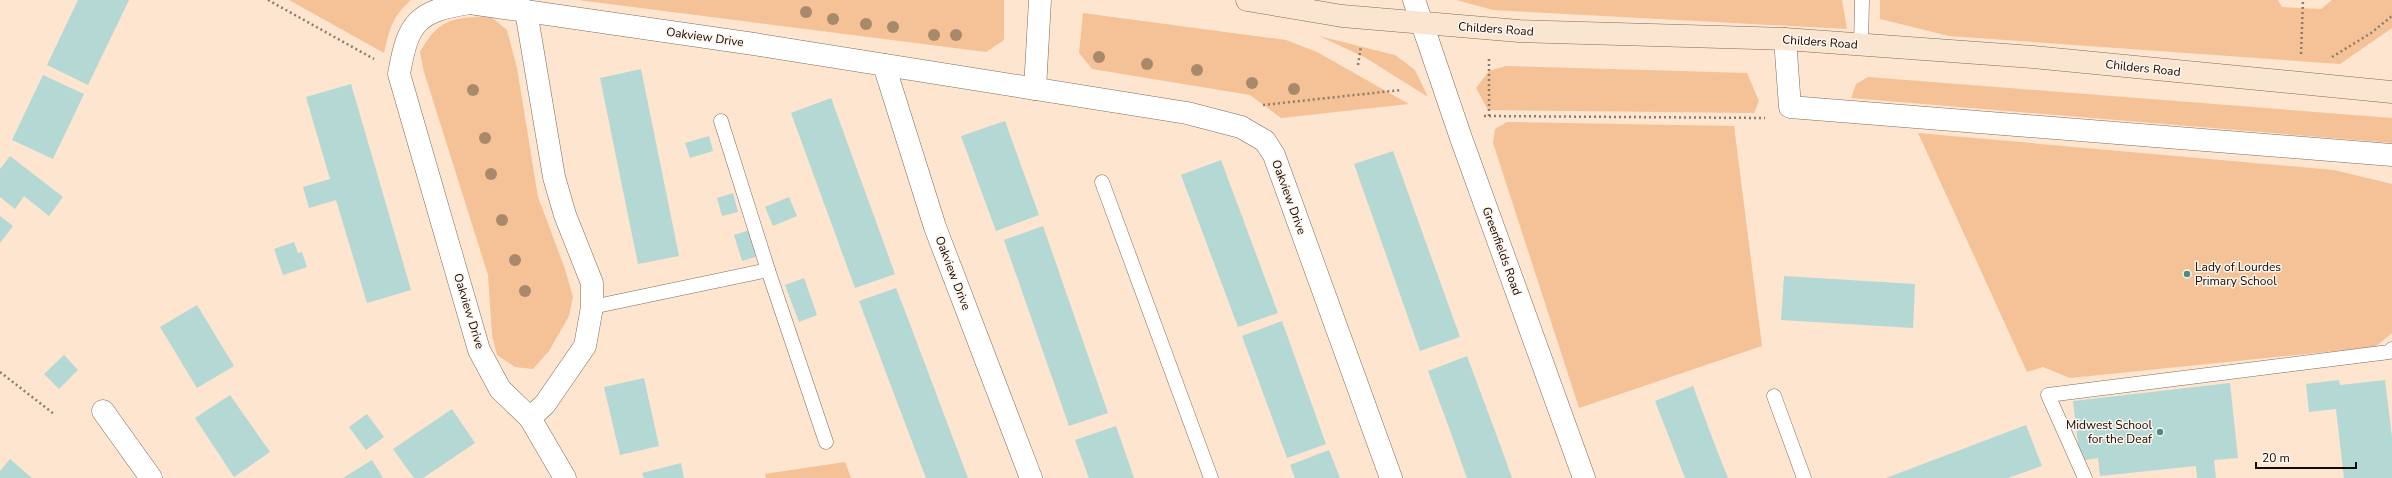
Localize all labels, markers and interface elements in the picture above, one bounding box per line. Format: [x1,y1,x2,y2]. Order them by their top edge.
street label: Childers Road [1458,18,1534,40]
street label: Oakview Drive [665,24,745,50]
street label: Childers Road [1782,31,1858,53]
street label: Childers Road [2105,56,2181,80]
street label: Oakview Drive [1268,157,1310,237]
street label: Greenfields Road [1479,205,1525,297]
street label: Oakview Drive [932,234,974,312]
place label: Lady of Lourdes Primary School [2195,259,2281,289]
marker: Lady of Lourdes Primary School [2182,269,2192,279]
street label: Oakview Drive [450,271,488,351]
place label: Midwest School for the Deaf [2066,417,2153,447]
marker: Midwest School for the Deaf [2155,427,2165,437]
scale bar [2256,444,2356,470]
text: 20 m [2262,450,2290,466]

